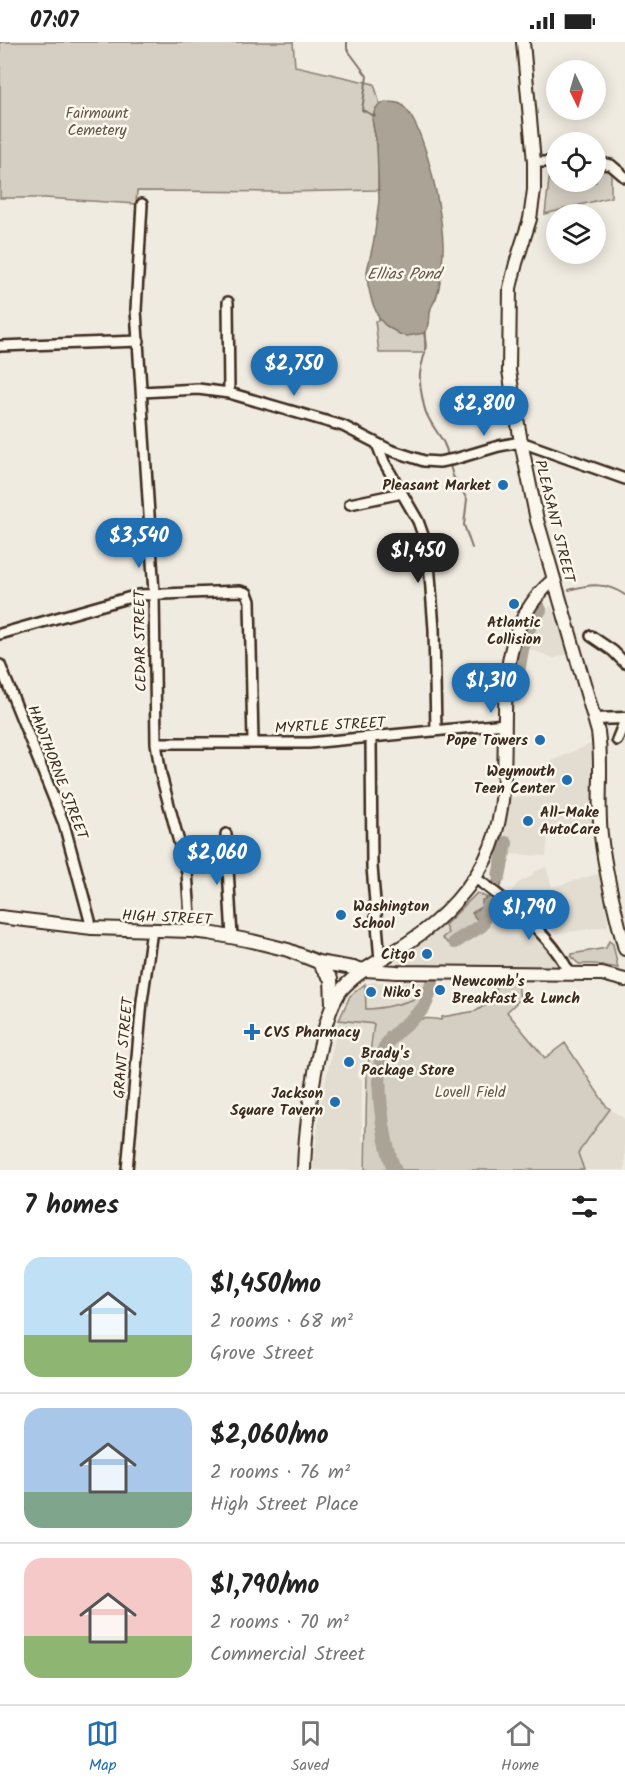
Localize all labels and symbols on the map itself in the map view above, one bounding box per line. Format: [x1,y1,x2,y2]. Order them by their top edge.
north arrow [546,60,606,120]
park label: Fairmount Cemetery [65,102,129,143]
water label: Ellias Pond [367,262,445,287]
pin: $2,750 [245,346,343,397]
pin: $2,800 [435,386,533,437]
street label: PLEASANT STREET [527,457,581,587]
place label: Pleasant Market [382,474,491,498]
marker: Pleasant Market [496,478,510,492]
pin: $3,540 [90,518,188,569]
pin: $1,450 [369,533,467,584]
street label: CEDAR STREET [128,588,154,692]
marker: Atlantic Collision [507,597,521,611]
place label: Atlantic Collision [487,611,541,652]
pin: $1,310 [442,663,540,714]
street label: HAWTHORNE STREET [20,702,94,845]
street label: MYRTLE STREET [274,711,388,741]
place label: Pope Towers [446,729,528,753]
marker: Pope Towers [533,733,547,747]
place label: Weymouth Teen Center [474,760,556,801]
marker: Weymouth Teen Center [560,773,574,787]
place label: All-Make AutoCare [540,801,601,842]
marker: All-Make AutoCare [521,814,535,828]
pin: $2,060 [168,835,266,886]
pin: $1,790 [480,890,578,941]
place label: Washington School [353,895,429,936]
street label: HIGH STREET [121,904,215,932]
marker: Washington School [334,908,348,922]
place label: Citgo [381,943,415,967]
marker: Citgo [420,947,434,961]
place label: Newcomb's Breakfast & Lunch [452,970,580,1011]
place label: Niko's [383,981,421,1005]
marker: Newcomb's Breakfast & Lunch [433,983,447,997]
marker: Niko's [364,985,378,999]
street label: GRANT STREET [108,994,141,1100]
place label: CVS Pharmacy [264,1021,360,1045]
marker: CVS Pharmacy [245,1025,259,1039]
place label: Brady's Package Store [361,1042,455,1083]
marker: Brady's Package Store [342,1055,356,1069]
park label: Lovell Field [435,1081,506,1105]
place label: Jackson Square Tavern [230,1082,323,1123]
marker: Jackson Square Tavern [328,1095,342,1109]

